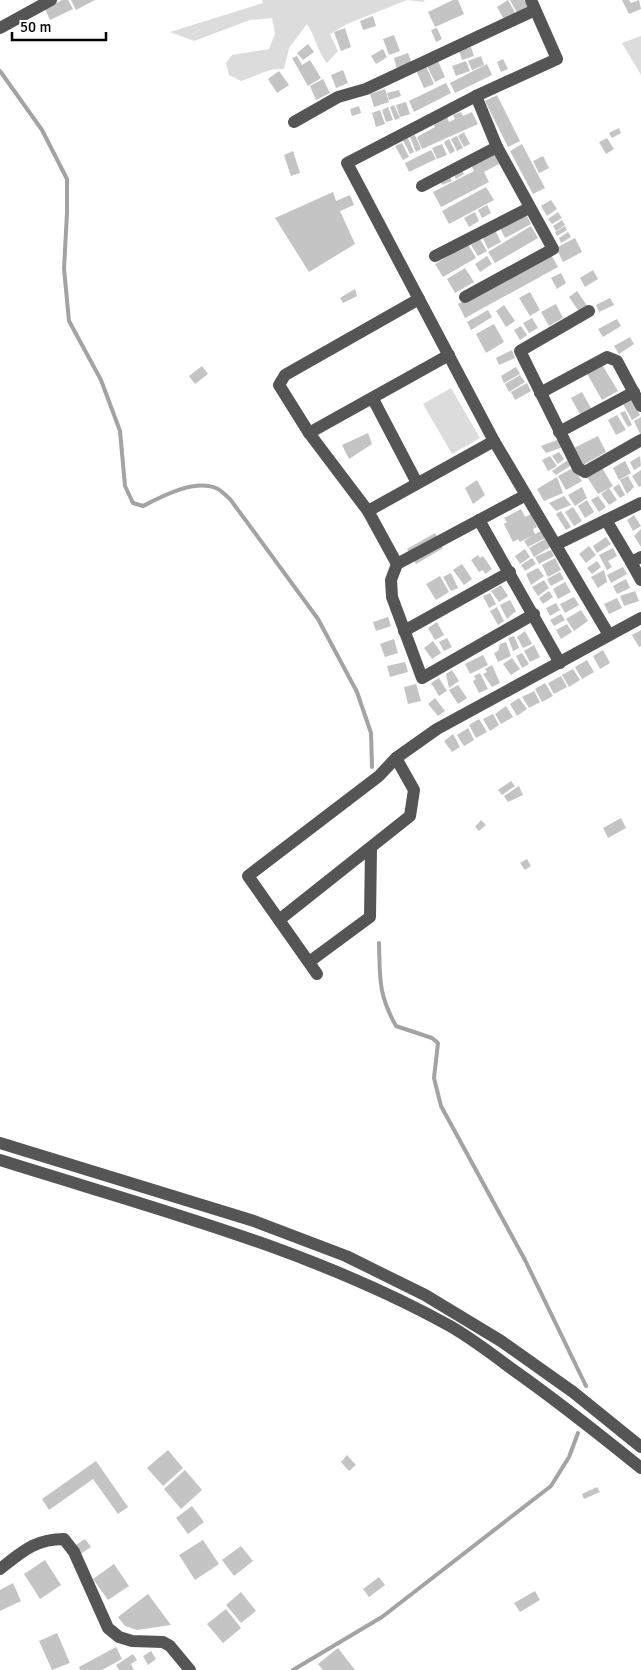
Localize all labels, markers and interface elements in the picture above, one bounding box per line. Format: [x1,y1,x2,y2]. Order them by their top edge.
scale bar [12,10,106,42]
text: 50 m [20,18,51,36]

